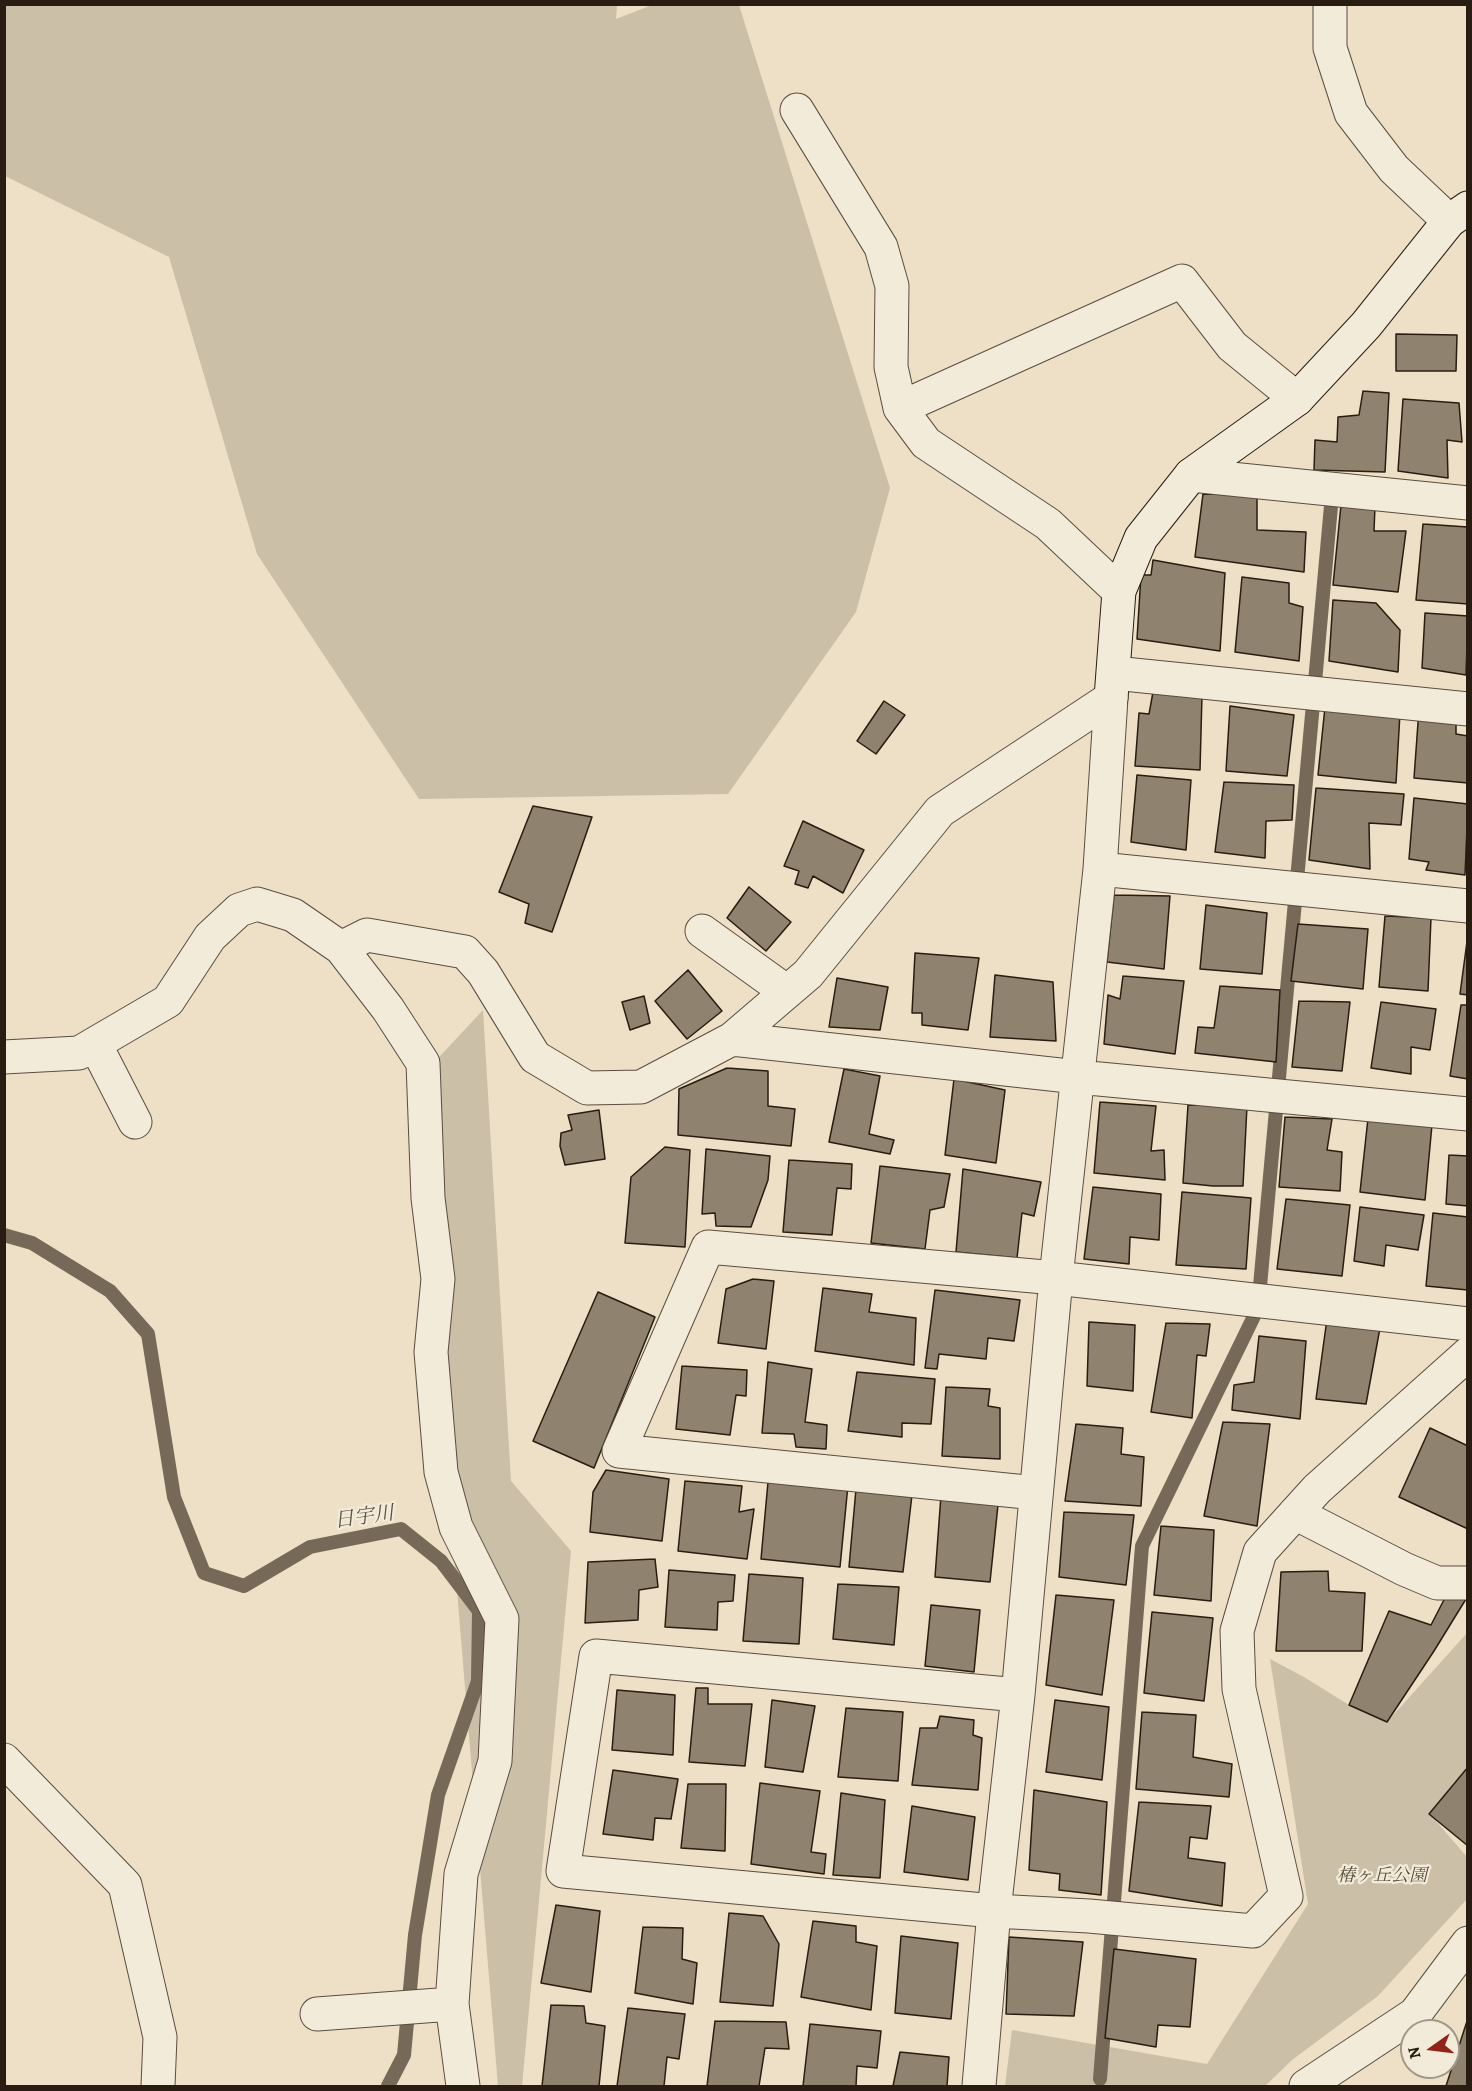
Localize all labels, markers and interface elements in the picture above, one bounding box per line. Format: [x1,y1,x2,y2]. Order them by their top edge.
water label: 日宇川 [333,1502,395,1534]
park label: 椿ヶ丘公園 [1337,1866,1427,1888]
north arrow [1400,2019,1460,2079]
text: N [1402,2045,1427,2061]

